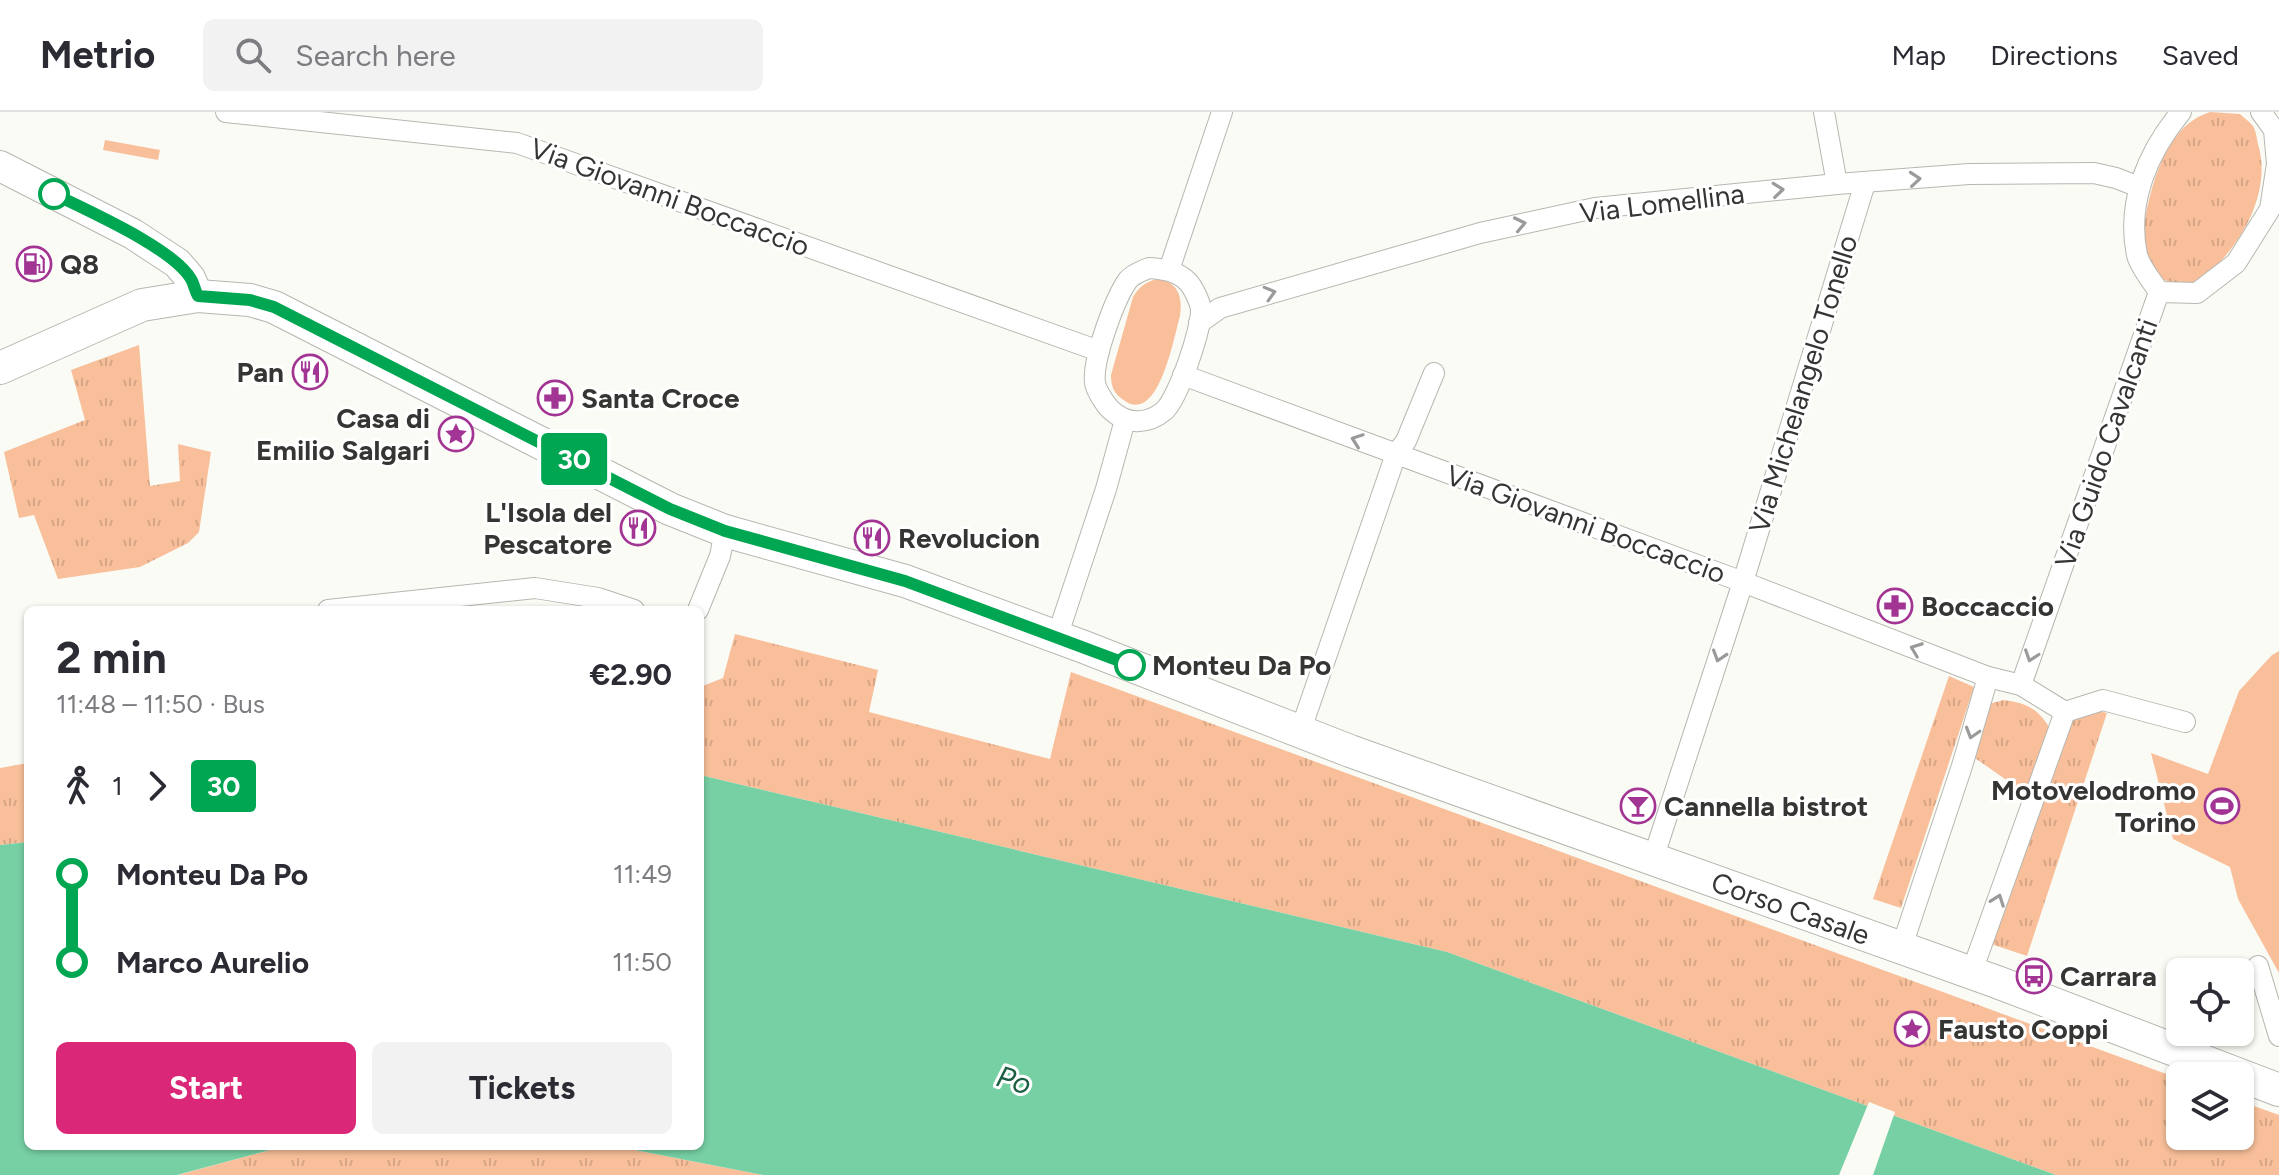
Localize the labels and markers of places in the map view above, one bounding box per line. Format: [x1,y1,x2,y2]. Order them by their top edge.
unlabelled marker [39,179,69,209]
fuel station icon: Q8 [15,245,53,283]
place label: Q8 [60,247,99,281]
restaurant icon: Pan [291,353,329,391]
place label: Pan [237,355,284,389]
pharmacy icon: Santa Croce [536,379,574,417]
place label: Santa Croce [581,381,739,415]
place label: Casa di Emilio Salgari [256,401,430,467]
place icon: Casa di Emilio Salgari [437,415,475,453]
place label: L'Isola del Pescatore [483,495,612,561]
restaurant icon: L'Isola del Pescatore [619,509,657,547]
restaurant icon: Revolucion [853,519,891,557]
place label: Revolucion [898,521,1040,555]
pharmacy icon: Boccaccio [1876,587,1914,625]
place label: Boccaccio [1921,589,2054,623]
place label: Monteu Da Po [1152,648,1331,682]
marker: Monteu Da Po [1115,650,1145,680]
place label: Motovelodromo Torino [1991,773,2196,839]
bar icon: Cannella bistrot [1619,787,1657,825]
sports icon: Motovelodromo Torino [2203,787,2241,825]
place label: Cannella bistrot [1664,789,1868,823]
bus stop icon: Carrara [2015,957,2053,995]
place label: Carrara [2060,959,2157,993]
place icon: Fausto Coppi [1893,1010,1931,1048]
place label: Fausto Coppi [1938,1012,2109,1046]

